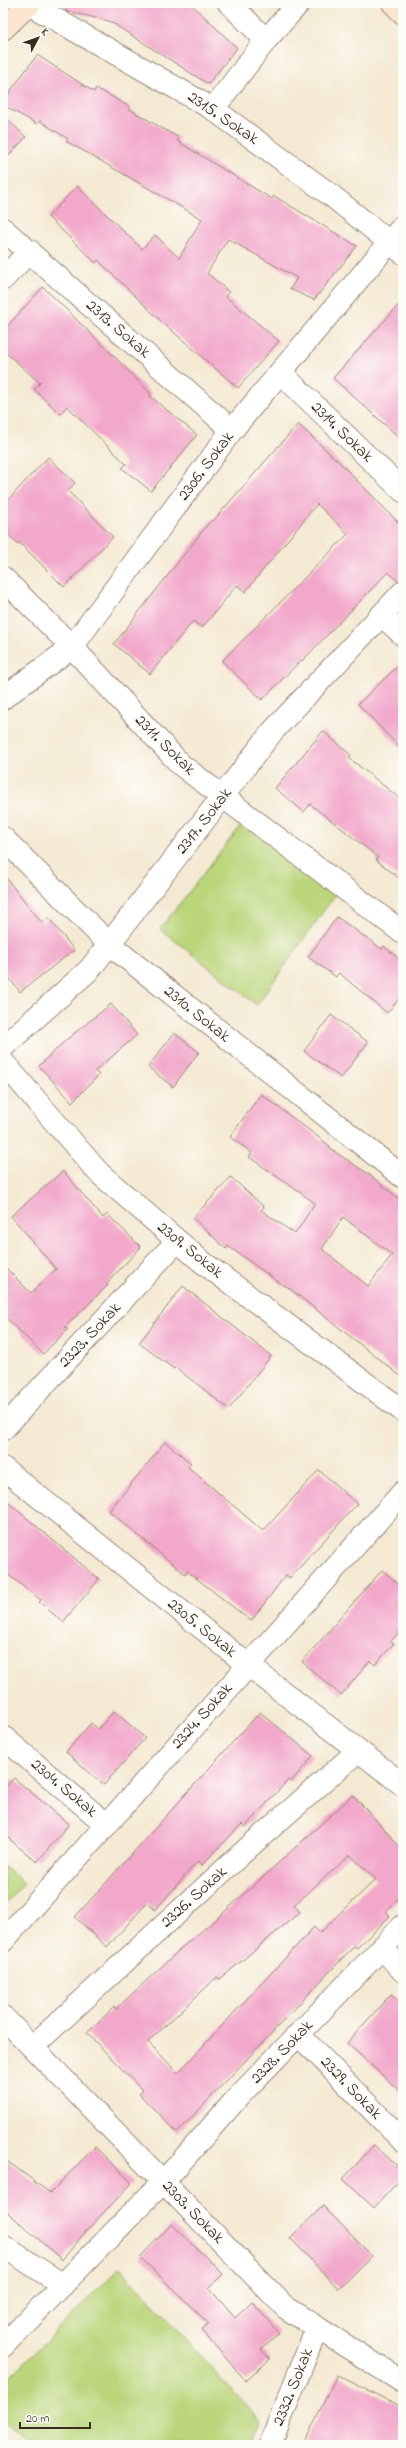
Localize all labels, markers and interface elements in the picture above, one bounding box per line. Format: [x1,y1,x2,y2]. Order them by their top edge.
north arrow [18,18,58,58]
text: K [37,25,53,40]
street label: 2315. Sokak [182,85,264,151]
street label: 2313. Sokak [80,294,156,365]
street label: 2314. Sokak [305,396,379,469]
street label: 2306. Sokak [172,426,241,506]
street label: 2311. Sokak [129,709,202,782]
street label: 2317. Sokak [170,782,238,860]
street label: 2310. Sokak [158,979,236,1049]
street label: 2309. Sokak [151,1215,229,1285]
street label: 2323. Sokak [53,1296,127,1374]
street label: 2305. Sokak [162,1592,243,1664]
street label: 2324. Sokak [165,1677,239,1755]
street label: 2304. Sokak [25,1752,103,1824]
street label: 2326. Sokak [155,1860,233,1934]
street label: 2328. Sokak [245,2014,320,2090]
street label: 2329. Sokak [314,2051,388,2126]
street label: 2303. Sokak [156,2174,230,2250]
street label: 2332. Sokak [266,2344,320,2430]
scale bar [20,2404,90,2430]
text: 20 m [26,2410,49,2428]

